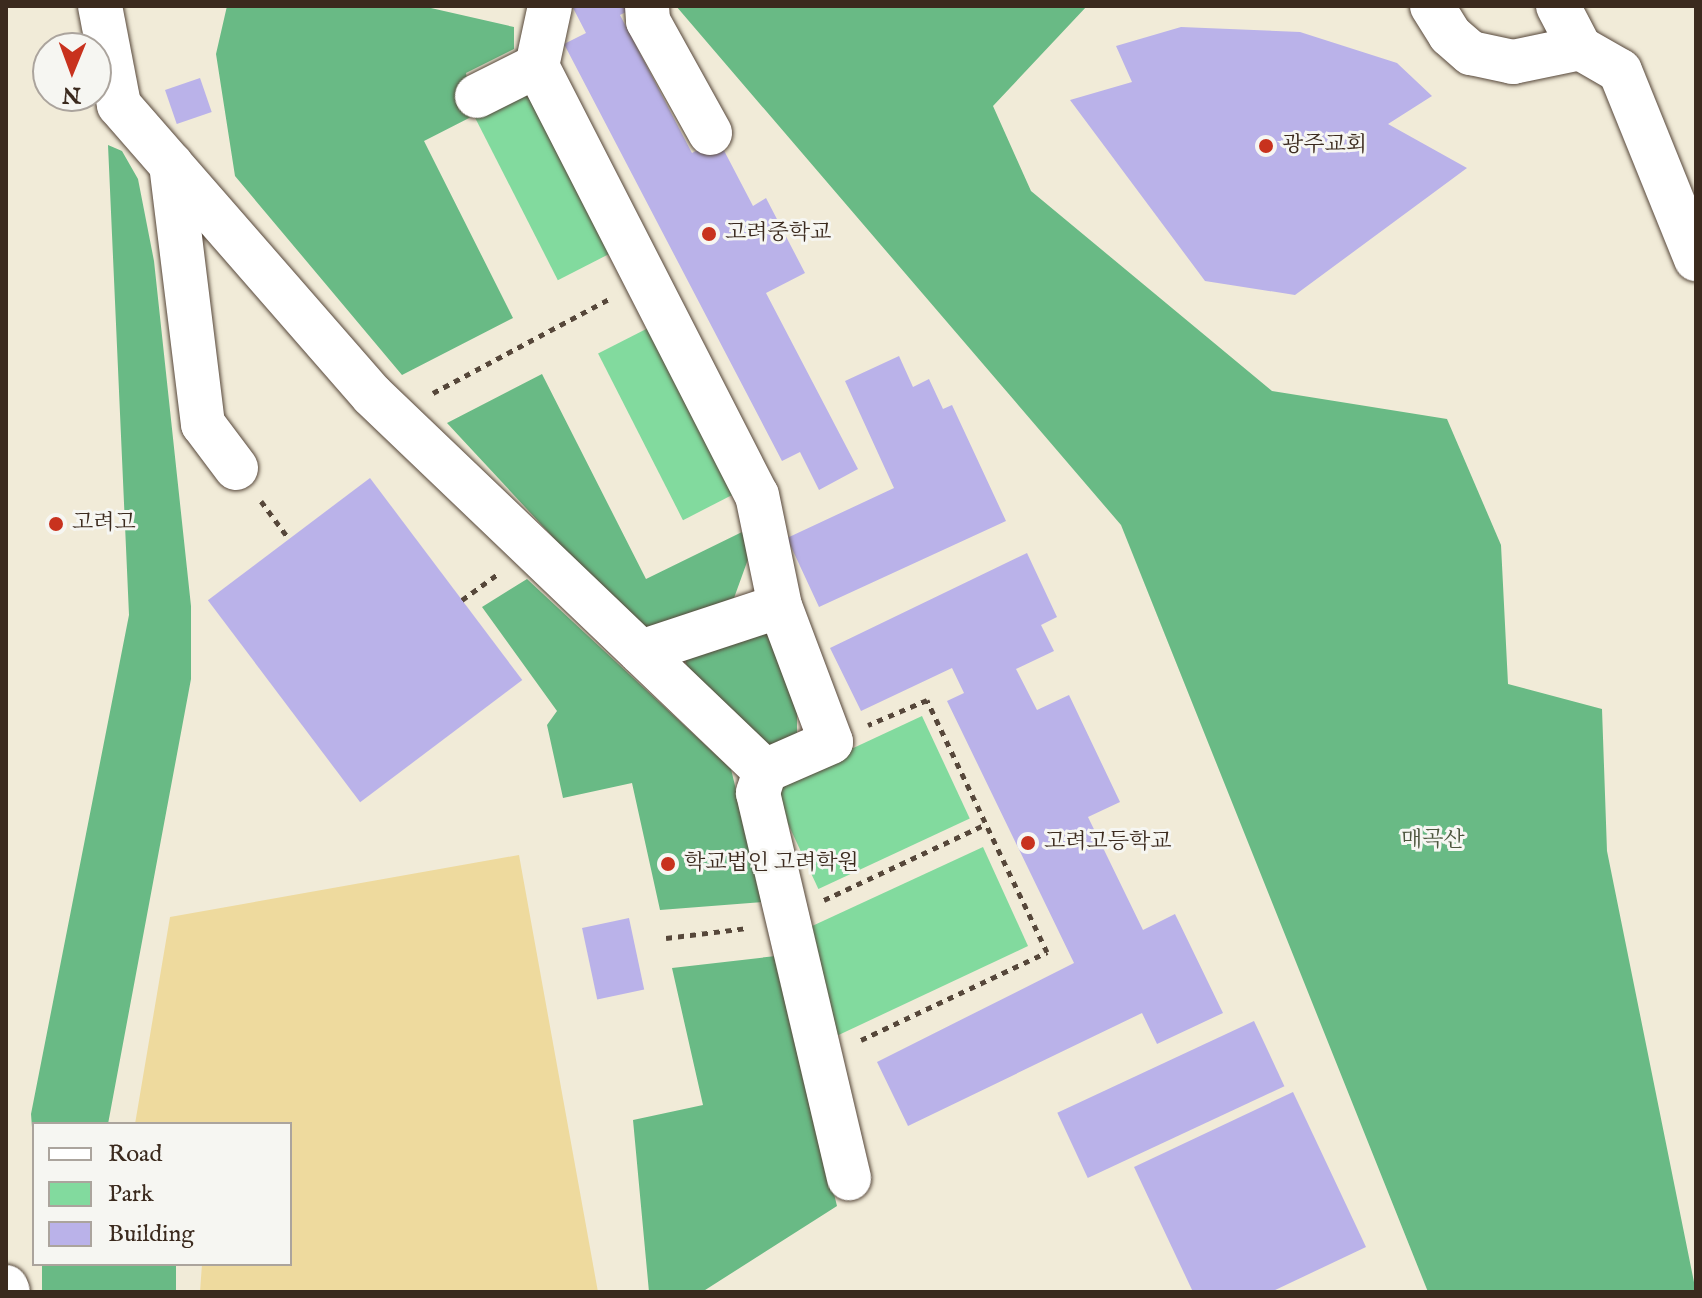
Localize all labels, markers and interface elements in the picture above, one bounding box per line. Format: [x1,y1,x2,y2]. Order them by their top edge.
north arrow [32,32,112,112]
text: N [62,80,81,108]
place label: 광주교회 [1282,133,1367,159]
marker: 광주교회 [1257,137,1275,155]
place label: 고려중학교 [725,221,831,247]
marker: 고려중학교 [700,225,718,243]
place label: 고려고 [72,511,136,537]
marker: 고려고 [47,515,65,533]
park label: 매곡산 [1401,828,1465,854]
place label: 고려고등학교 [1044,830,1172,856]
marker: 고려고등학교 [1019,834,1037,852]
place label: 학교법인 고려학원 [684,851,859,877]
marker: 학교법인 고려학원 [659,855,677,873]
legend [32,1122,292,1266]
text: Road [108,1139,162,1170]
text: Park [108,1179,154,1210]
text: Building [108,1219,194,1250]

